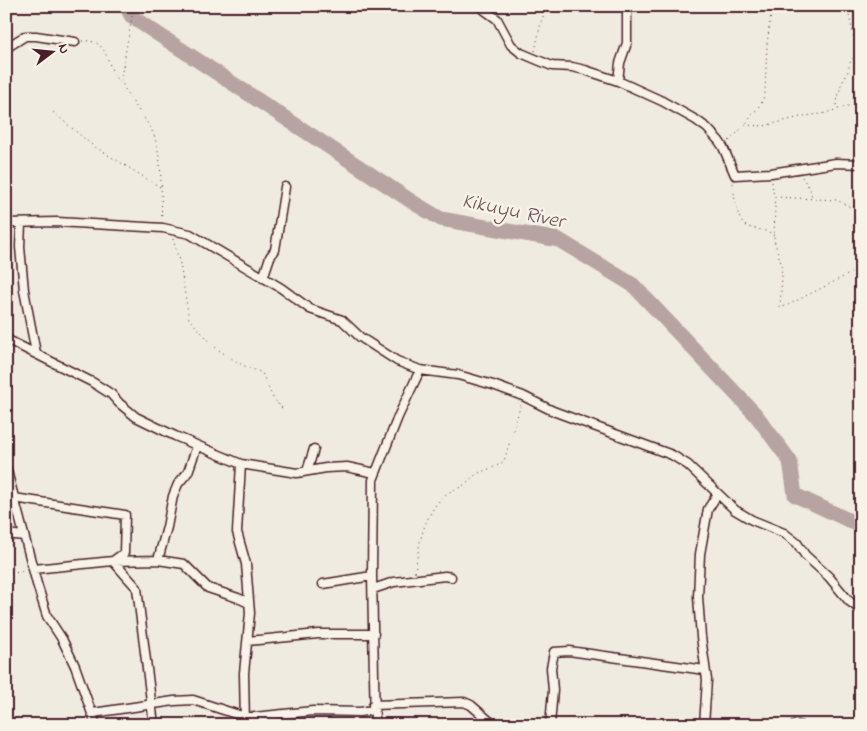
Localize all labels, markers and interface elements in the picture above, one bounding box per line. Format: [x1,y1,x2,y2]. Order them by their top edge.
north arrow [28,28,78,78]
text: N [52,41,74,56]
water label: Kikuyu River [459,187,569,238]

